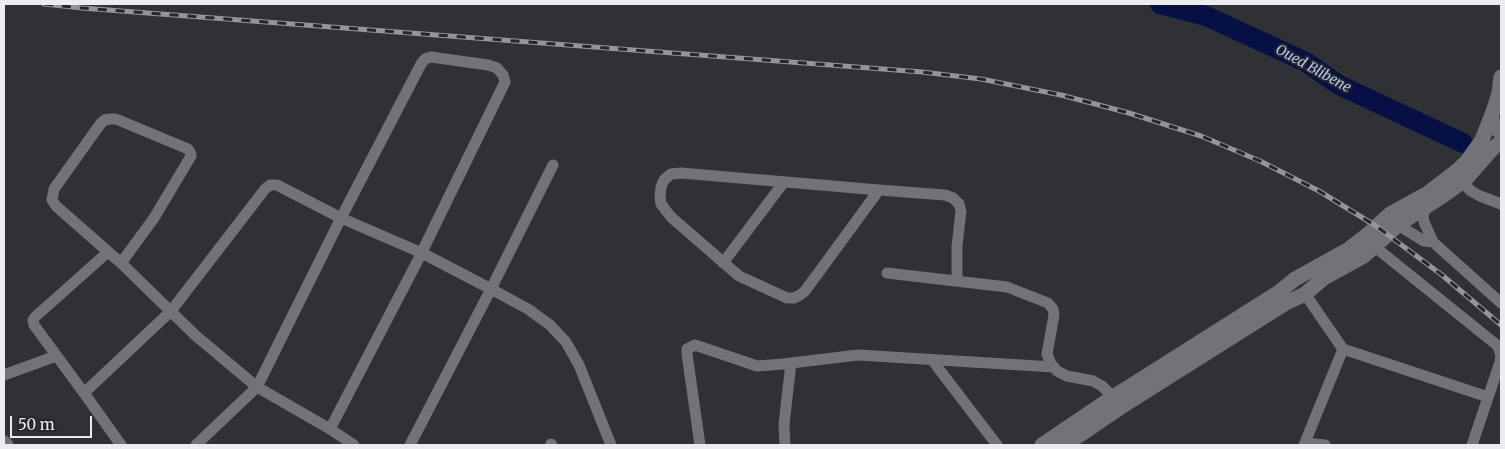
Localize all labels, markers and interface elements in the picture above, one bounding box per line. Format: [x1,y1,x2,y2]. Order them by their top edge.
water label: Oued Blibene [1272,41,1354,97]
scale bar [12,406,95,438]
text: 50 m [18,415,55,434]

